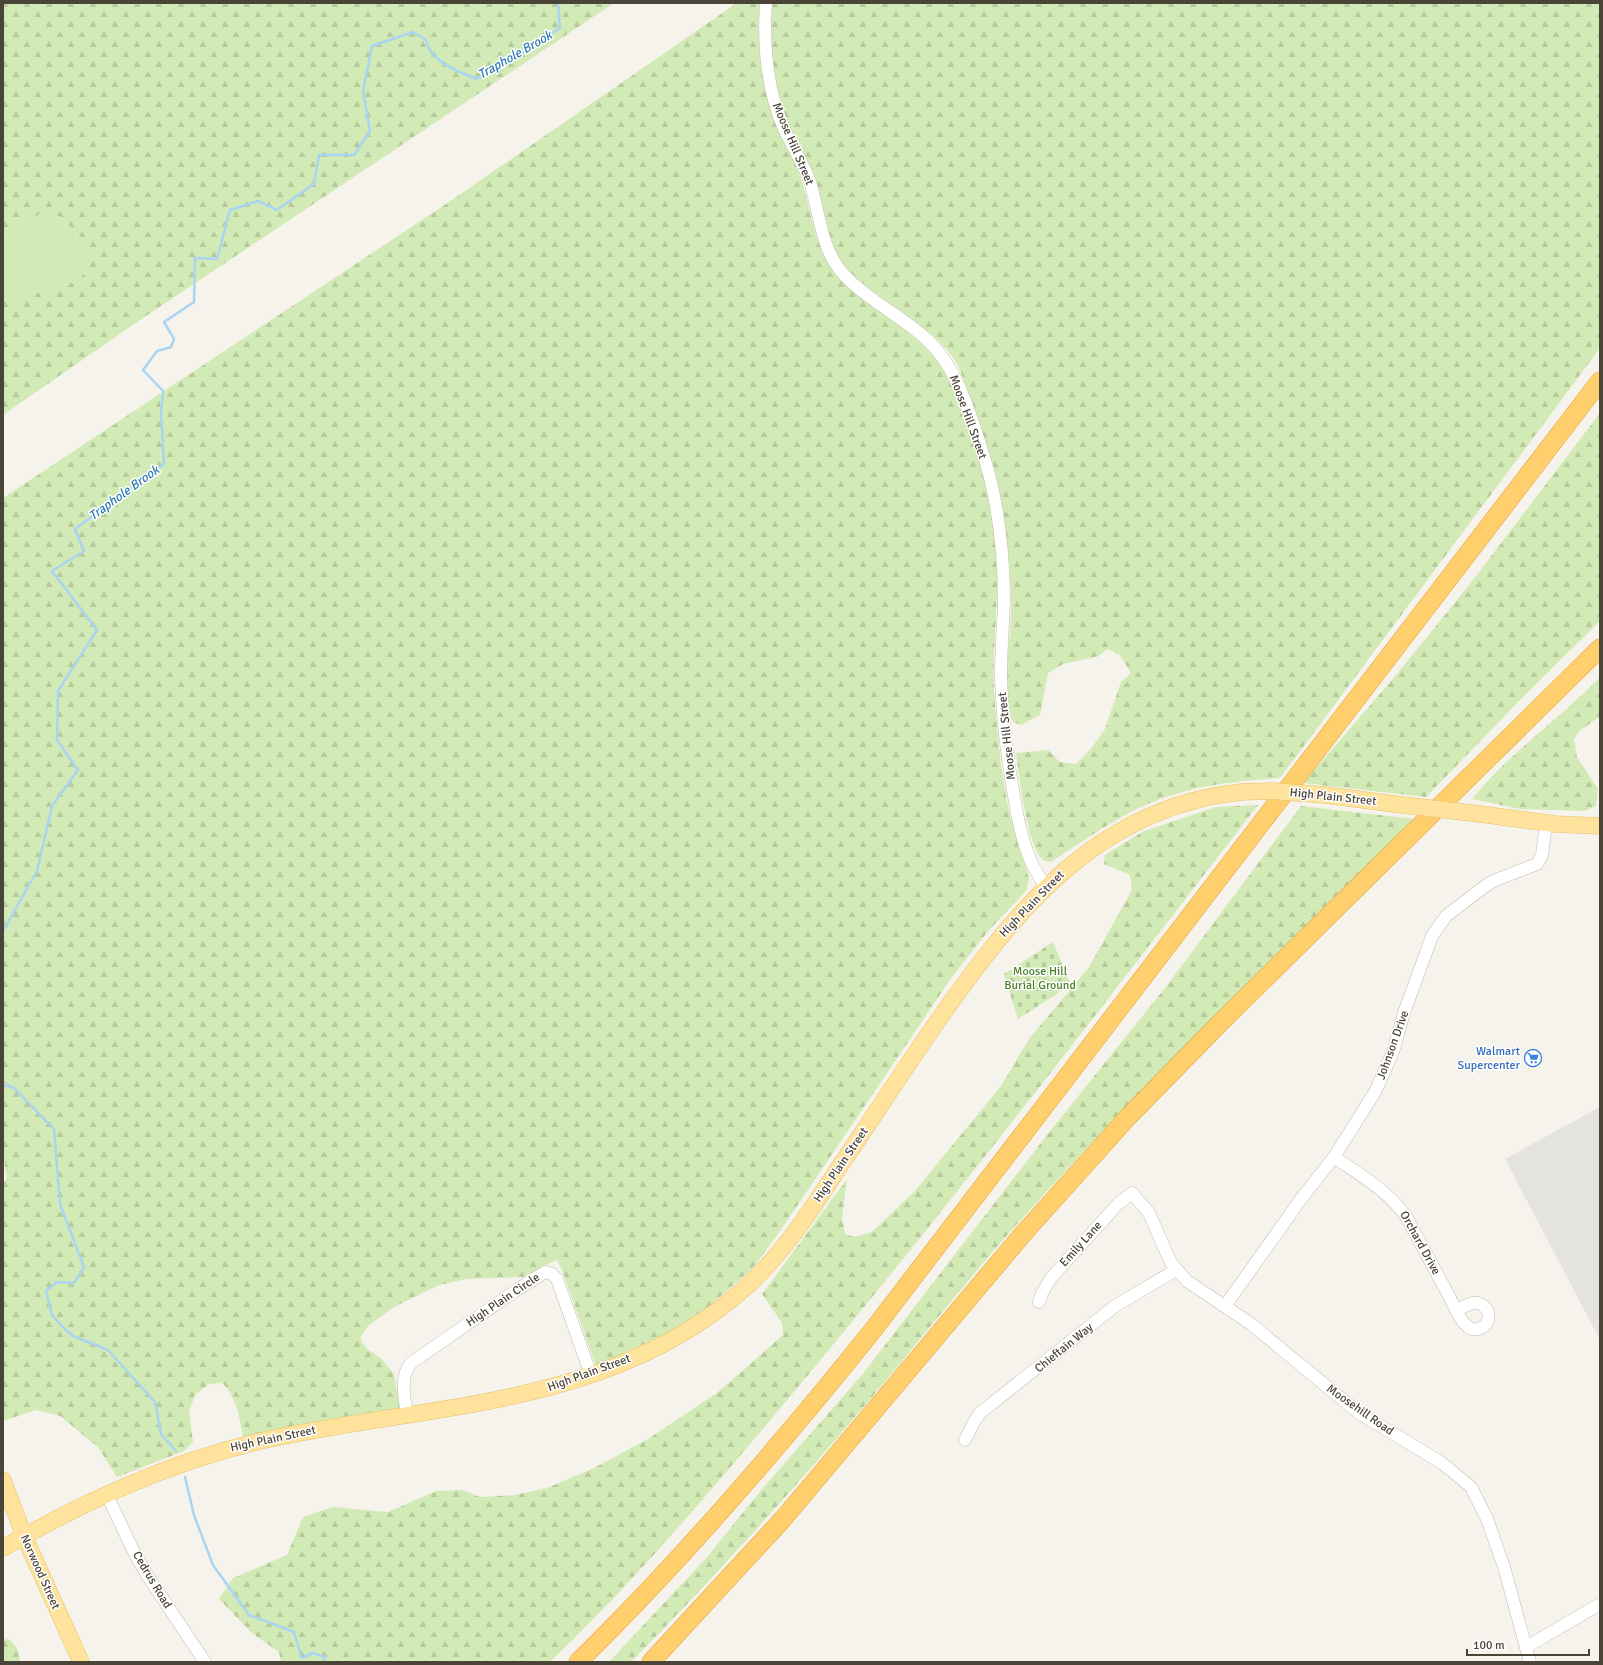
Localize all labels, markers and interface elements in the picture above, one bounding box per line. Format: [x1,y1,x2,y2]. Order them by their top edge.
water label: Traphole Brook [475,27,556,83]
street label: Moose Hill Street [769,100,817,188]
street label: Moose Hill Street [946,373,990,461]
water label: Traphole Brook [86,461,164,524]
street label: Moose Hill Street [995,691,1019,781]
street label: High Plain Street [1289,785,1377,809]
street label: High Plain Street [996,867,1068,941]
park label: Moose Hill Burial Ground [1004,964,1076,993]
street label: Johnson Drive [1374,1009,1412,1081]
place label: Walmart Supercenter [1458,1044,1521,1073]
supermarket icon: Walmart Supercenter [1523,1048,1543,1068]
street label: High Plain Street [810,1125,872,1205]
street label: Orchard Drive [1396,1209,1444,1277]
street label: Emily Lane [1057,1218,1105,1270]
street label: High Plain Circle [463,1270,543,1330]
street label: Chieftain Way [1032,1320,1096,1376]
street label: High Plain Street [546,1351,632,1395]
street label: Moosehill Road [1324,1381,1396,1439]
street label: High Plain Street [229,1423,317,1455]
street label: Norwood Street [17,1532,63,1612]
street label: Cedrus Road [129,1549,175,1611]
scale bar [1467,1631,1589,1657]
text: 100 m [1473,1638,1505,1653]

